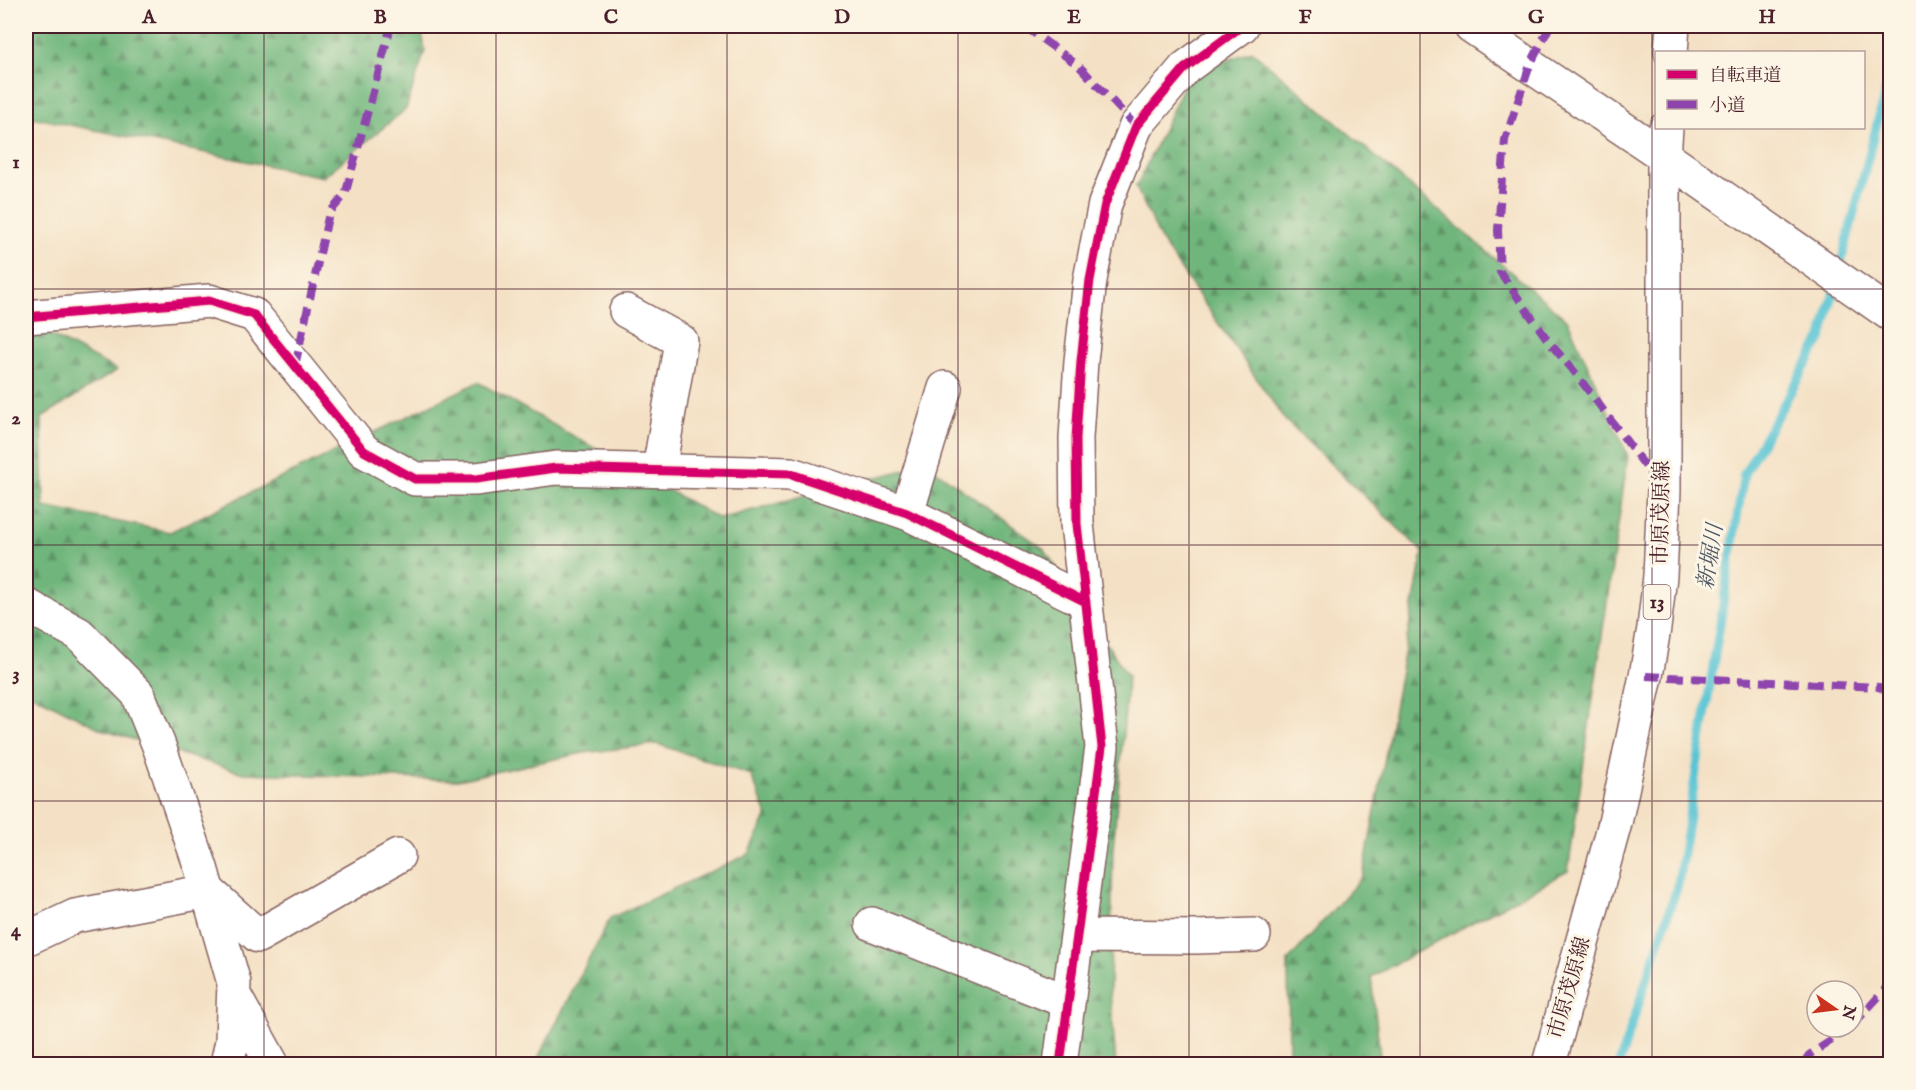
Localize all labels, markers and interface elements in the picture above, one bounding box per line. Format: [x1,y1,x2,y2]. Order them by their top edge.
text: A [141,5,157,30]
text: B [373,5,387,30]
text: C [604,5,618,30]
text: D [834,5,850,30]
text: E [1067,5,1081,30]
text: F [1299,5,1312,30]
text: G [1528,5,1545,30]
text: H [1758,5,1776,30]
legend [1655,51,1865,129]
text: 自転車道 [1709,65,1781,88]
text: 小道 [1709,95,1745,118]
text: 1 [12,150,20,175]
text: 2 [11,406,21,431]
street label: 市原茂原線 [1648,460,1676,566]
water label: 新堀川 [1692,520,1730,592]
road number: 13 [1644,585,1670,619]
text: 3 [12,662,20,687]
text: 4 [11,918,22,943]
street label: 市原茂原線 [1543,934,1597,1042]
north arrow [1805,979,1865,1039]
text: N [1836,1002,1859,1021]

